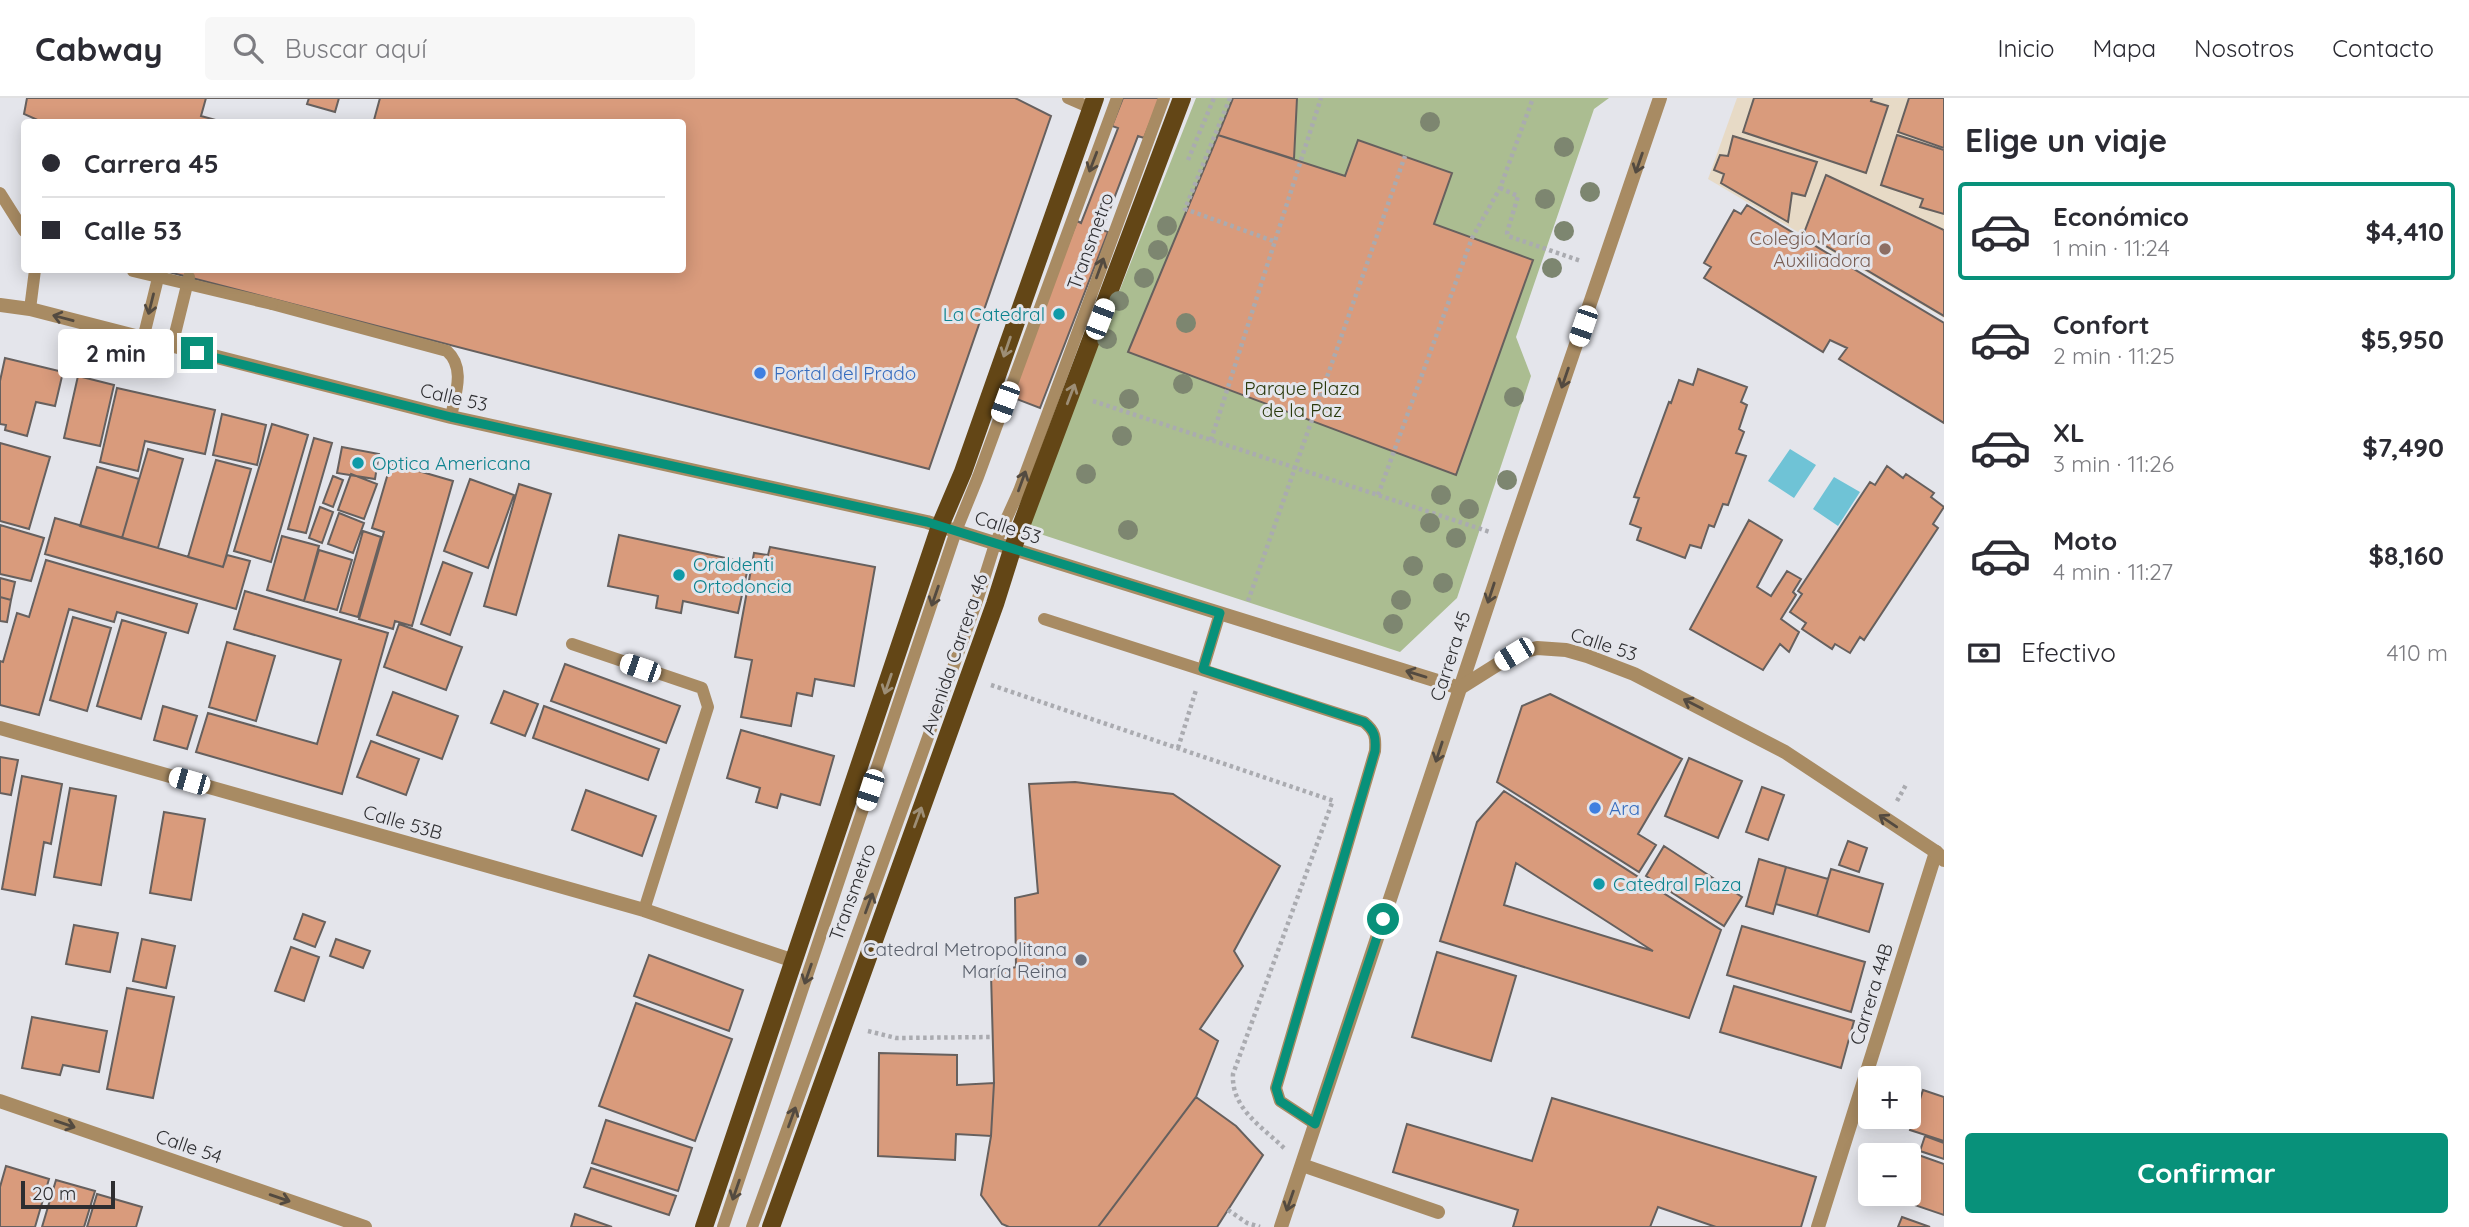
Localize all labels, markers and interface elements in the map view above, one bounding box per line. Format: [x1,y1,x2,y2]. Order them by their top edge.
search box [205,17,695,80]
text: Cabway [35,28,163,69]
icon: search [229,29,267,67]
text: Buscar aquí [285,32,427,65]
text: Inicio [1997,33,2055,63]
text: Mapa [2093,33,2156,63]
text: Nosotros [2194,33,2294,63]
text: Contacto [2332,33,2434,63]
text: Elige un viaje [1965,120,2167,160]
text: Carrera 45 [84,147,219,180]
one-way arrow [1086,150,1099,172]
one-way arrow [1631,151,1644,173]
street label: Transmetro [1061,189,1119,293]
icon: car [1969,200,2032,263]
text: Económico [2053,200,2189,233]
text: Calle 53 [84,214,182,247]
text: $4,410 [2365,215,2444,248]
place label: Colegio María Auxiliadora [1750,226,1871,272]
text: 1 min · 11:24 [2053,233,2170,262]
marker: Colegio María Auxiliadora [1877,241,1893,257]
one-way arrow [1095,257,1107,279]
one-way arrow [144,293,157,315]
car [1083,296,1118,342]
place label: La Catedral [943,302,1045,326]
car [1567,303,1600,349]
marker: La Catedral [1051,306,1067,322]
icon: car [1969,308,2032,371]
text: Confort [2053,308,2150,341]
one-way arrow [52,311,75,324]
text: $5,950 [2361,323,2444,356]
callout: 2 min [57,328,172,378]
one-way arrow [1000,336,1012,358]
route end [181,337,213,369]
text: 2 min [86,339,146,368]
text: 2 min · 11:25 [2053,341,2175,370]
place label: Portal del Prado [774,361,916,385]
marker: Portal del Prado [752,365,768,381]
one-way arrow [1558,367,1571,389]
park label: Parque Plaza de la Paz [1244,376,1360,422]
street label: Calle 53 [418,378,490,416]
car [988,379,1023,425]
one-way arrow [1066,384,1078,406]
icon: car [1969,416,2032,479]
text: XL [2053,416,2085,449]
text: $7,490 [2362,431,2444,464]
text: 3 min · 11:26 [2053,449,2174,478]
place label: Optica Americana [372,451,531,475]
marker: Optica Americana [350,455,366,471]
one-way arrow [1017,471,1029,493]
street label: Calle 53 [972,505,1044,549]
icon: car [1969,524,2032,587]
text: Moto [2053,524,2117,557]
text: $8,160 [2368,539,2444,572]
place label: Oraldenti Ortodoncia [693,552,792,598]
text: 4 min · 11:27 [2053,557,2173,586]
marker: Oraldenti Ortodoncia [671,567,687,583]
street label: Avenida Carrera 46 [915,570,993,738]
one-way arrow [1484,582,1496,604]
one-way arrow [927,584,940,606]
street label: Carrera 45 [1424,608,1476,704]
street label: Calle 53 [1568,622,1640,666]
car [1491,634,1538,674]
icon: cash [1965,634,2003,672]
text: Efectivo [2021,636,2116,669]
text: 410 m [2387,638,2448,667]
car [617,651,664,685]
one-way arrow [1405,667,1427,680]
one-way arrow [881,673,894,695]
one-way arrow [1683,697,1704,711]
one-way arrow [1431,741,1444,763]
car [166,765,213,797]
car [854,767,887,813]
place label: Ara [1609,796,1640,820]
street label: Calle 53B [361,799,445,845]
marker: Ara [1587,800,1603,816]
one-way arrow [913,806,926,828]
one-way arrow [1879,813,1898,828]
street label: Transmetro [823,840,881,944]
place label: Catedral Plaza [1613,872,1742,896]
marker: Catedral Plaza [1591,876,1607,892]
one-way arrow [864,892,876,914]
route start [1367,903,1399,935]
place label: Catedral Metropolitana María Reina [863,937,1067,983]
street label: Carrera 44B [1844,940,1898,1048]
marker: Catedral Metropolitana María Reina [1073,952,1089,968]
one-way arrow [801,963,814,985]
map controls [1858,1066,1921,1206]
button: + [1858,1066,1921,1129]
one-way arrow [787,1106,799,1128]
one-way arrow [53,1119,75,1131]
street label: Calle 54 [153,1123,225,1169]
button: Confirmar [1965,1133,2448,1213]
button: − [1858,1143,1921,1206]
scale bar [21,1178,116,1210]
one-way arrow [729,1178,741,1200]
text: 20 m [32,1181,76,1205]
one-way arrow [1283,1190,1296,1212]
one-way arrow [268,1193,290,1205]

